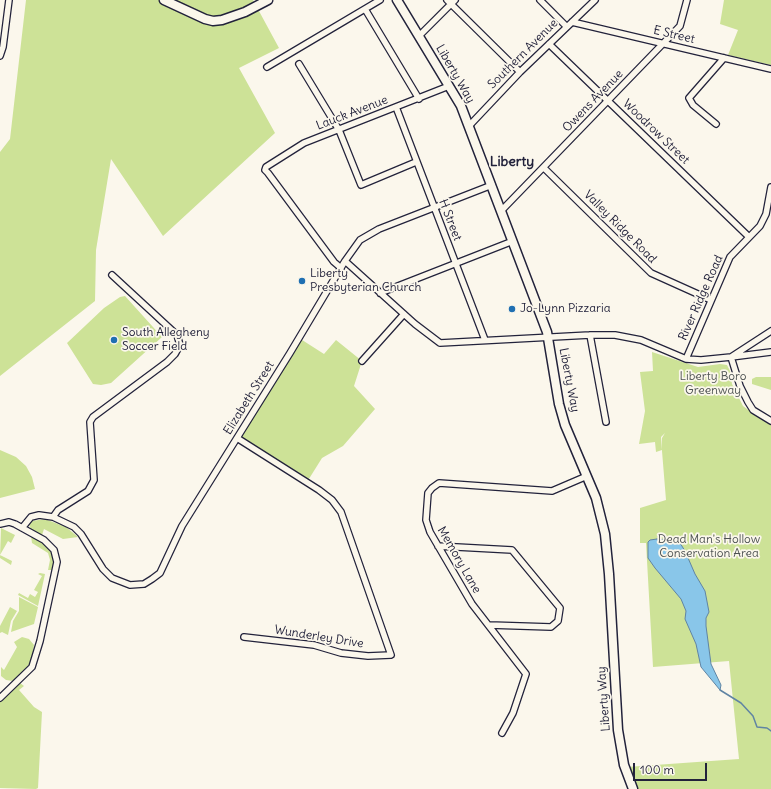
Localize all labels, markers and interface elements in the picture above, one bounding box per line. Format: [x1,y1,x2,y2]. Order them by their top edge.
street label: Southern Avenue [485,16,561,92]
street label: E Street [652,23,696,47]
street label: Liberty Way [433,42,477,106]
street label: Owens Avenue [560,67,626,135]
street label: Lauck Avenue [314,93,390,133]
street label: Woodrow Street [620,97,692,167]
district label: Liberty [490,154,534,170]
street label: Valley Ridge Road [581,188,659,266]
street label: H Street [435,197,465,243]
street label: River Ridge Road [676,253,726,343]
place label: Liberty Presbyterian Church [310,267,421,295]
marker: Liberty Presbyterian Church [297,276,307,286]
place label: Jo-Lynn Pizzaria [520,302,610,316]
marker: Jo-Lynn Pizzaria [507,304,517,314]
place label: South Allegheny Soccer Field [122,326,210,354]
marker: South Allegheny Soccer Field [109,335,119,345]
street label: Liberty Way [556,347,582,413]
street label: Elizabeth Street [221,359,277,437]
park label: Liberty Boro Greenway [679,370,747,398]
street label: Memory Lane [434,524,484,596]
park label: Dead Man's Hollow Conservation Area [658,533,760,561]
street label: Wunderley Drive [273,623,365,651]
street label: Liberty Way [595,666,613,732]
scale bar [635,755,709,781]
text: 100 m [640,762,674,777]

